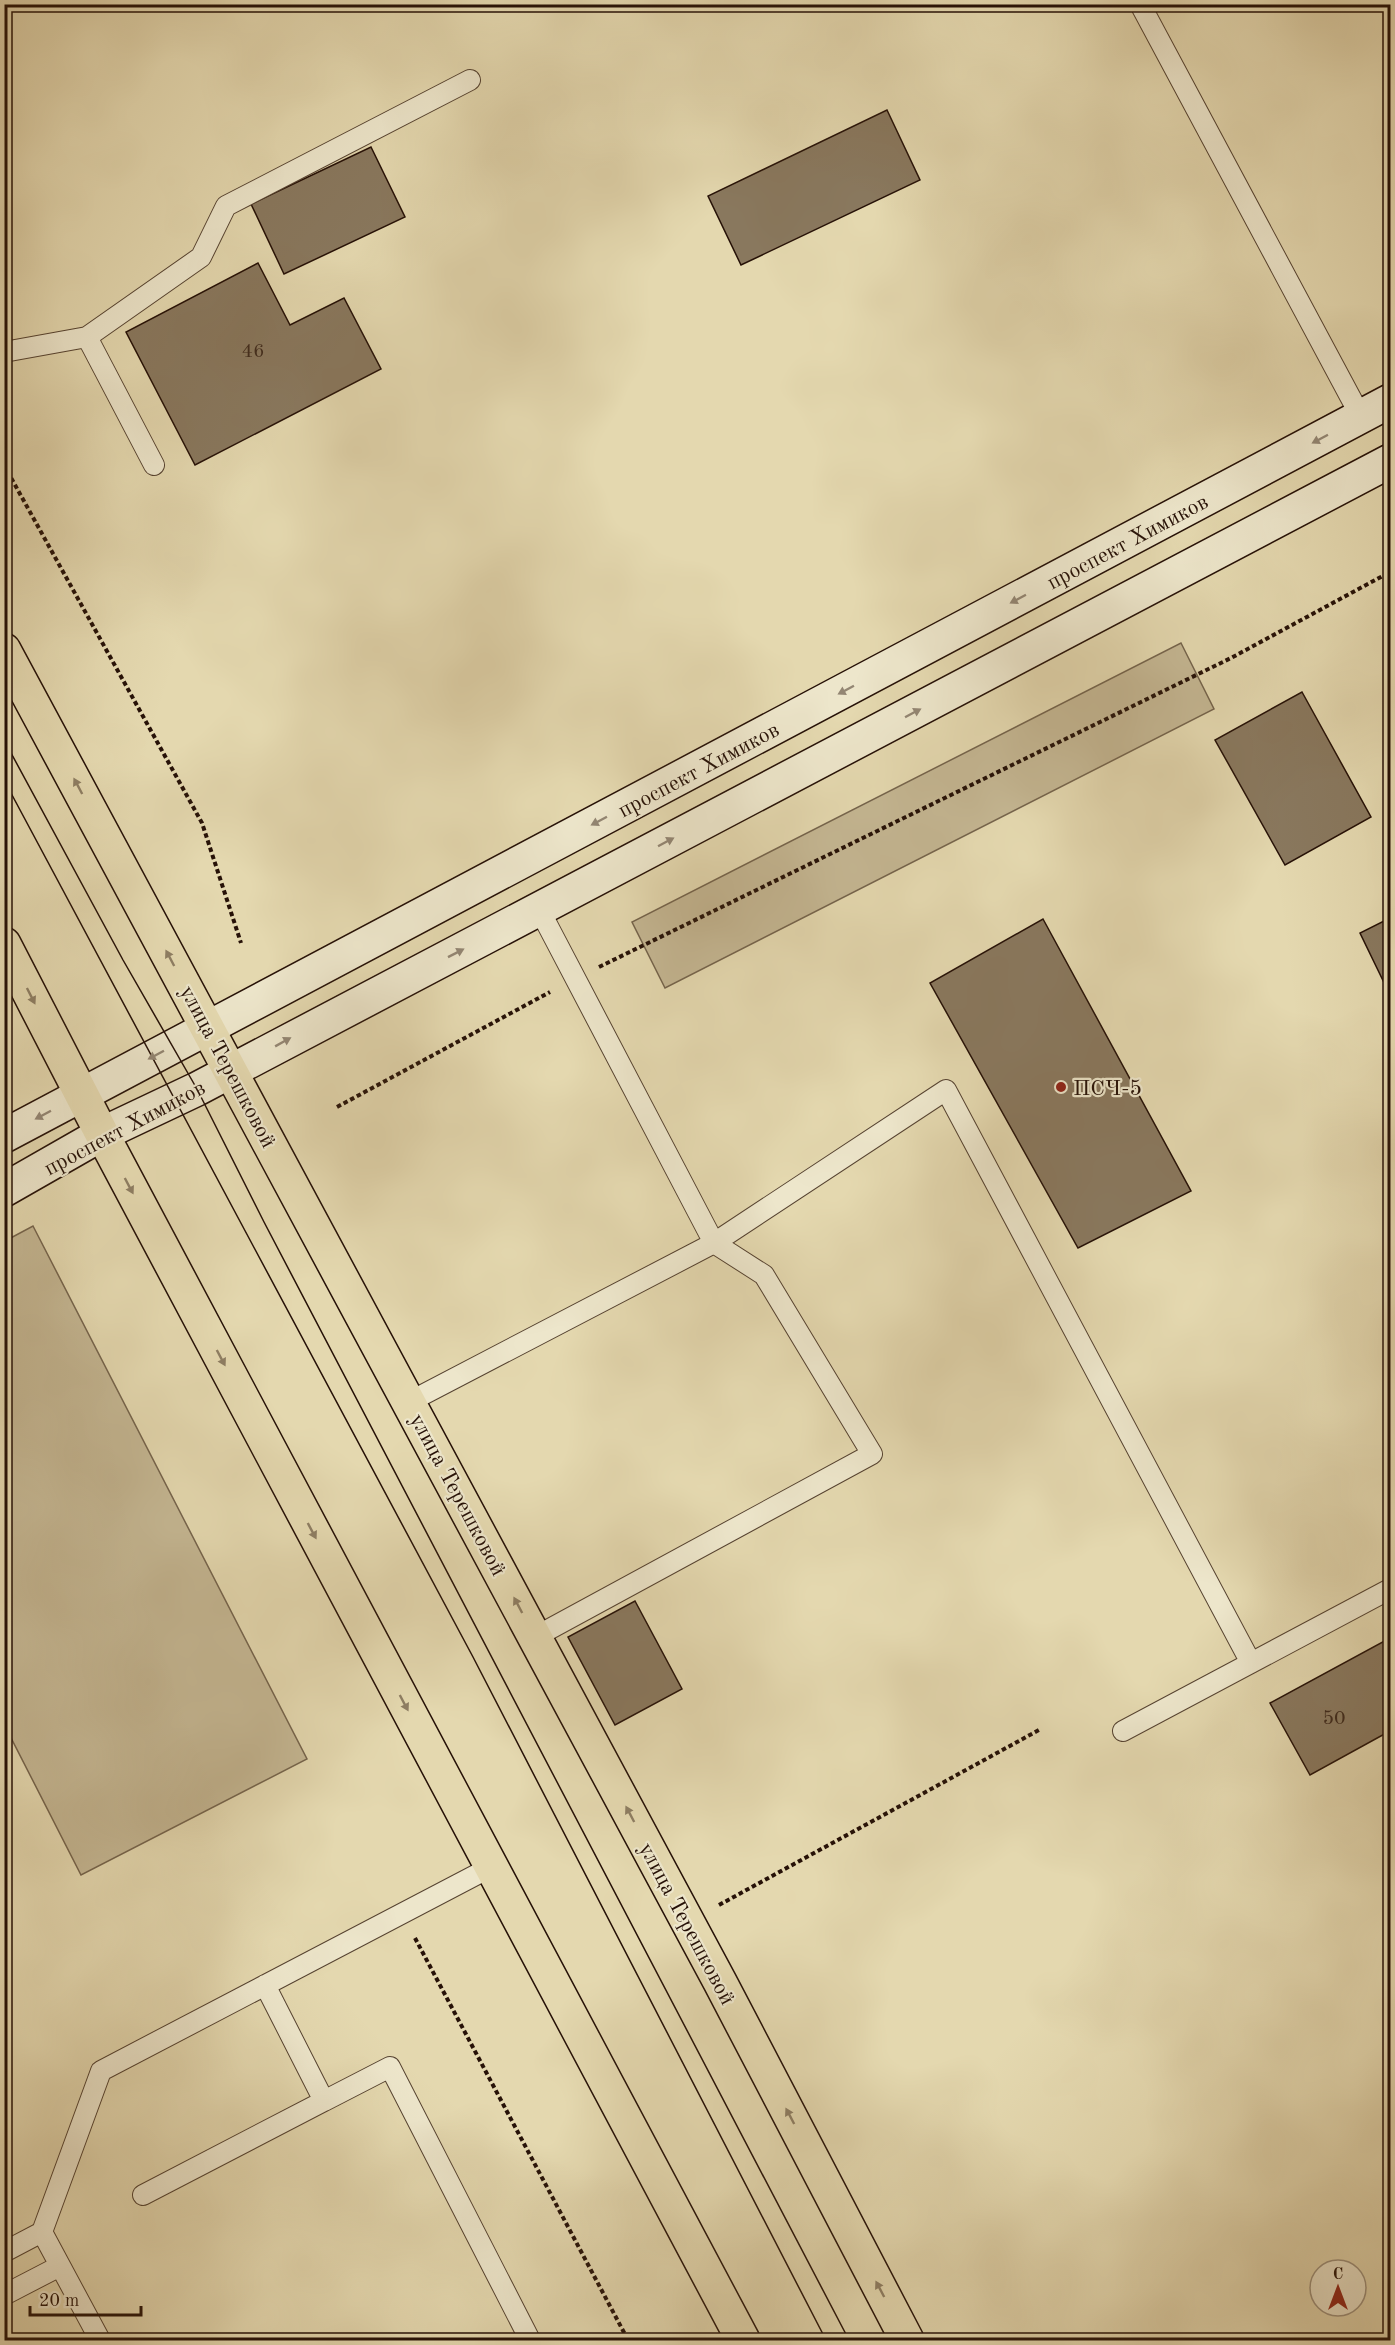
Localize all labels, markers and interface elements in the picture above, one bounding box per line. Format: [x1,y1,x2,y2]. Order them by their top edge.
house number: 46 [241,342,265,362]
one-way arrow [1312,434,1329,444]
street label: проспект Химиков [1044,491,1212,595]
one-way arrow [1009,594,1026,604]
one-way arrow [837,685,854,695]
one-way arrow [905,708,922,718]
street label: проспект Химиков [615,719,783,823]
one-way arrow [73,777,83,794]
one-way arrow [591,816,608,826]
one-way arrow [658,837,675,847]
one-way arrow [448,948,465,957]
one-way arrow [165,949,175,966]
street label: улица Терешковой [175,982,279,1152]
one-way arrow [26,987,36,1004]
one-way arrow [275,1037,292,1047]
one-way arrow [148,1050,165,1060]
street label: проспект Химиков [41,1077,209,1181]
place label: ПСЧ-5 [1073,1078,1142,1100]
marker: ПСЧ-5 [1054,1080,1068,1094]
one-way arrow [34,1110,51,1120]
one-way arrow [124,1178,134,1195]
one-way arrow [216,1350,225,1367]
street label: улица Терешковой [405,1410,509,1580]
one-way arrow [307,1522,317,1539]
one-way arrow [513,1596,523,1613]
one-way arrow [399,1694,409,1711]
house number: 50 [1322,1709,1346,1729]
one-way arrow [625,1805,635,1822]
street label: улица Терешковой [634,1839,738,2009]
one-way arrow [785,2107,795,2124]
north arrow [1308,2258,1368,2318]
text: С [1333,2267,1343,2283]
scale bar [30,2279,141,2317]
one-way arrow [875,2280,885,2297]
text: 20 m [39,2292,79,2310]

